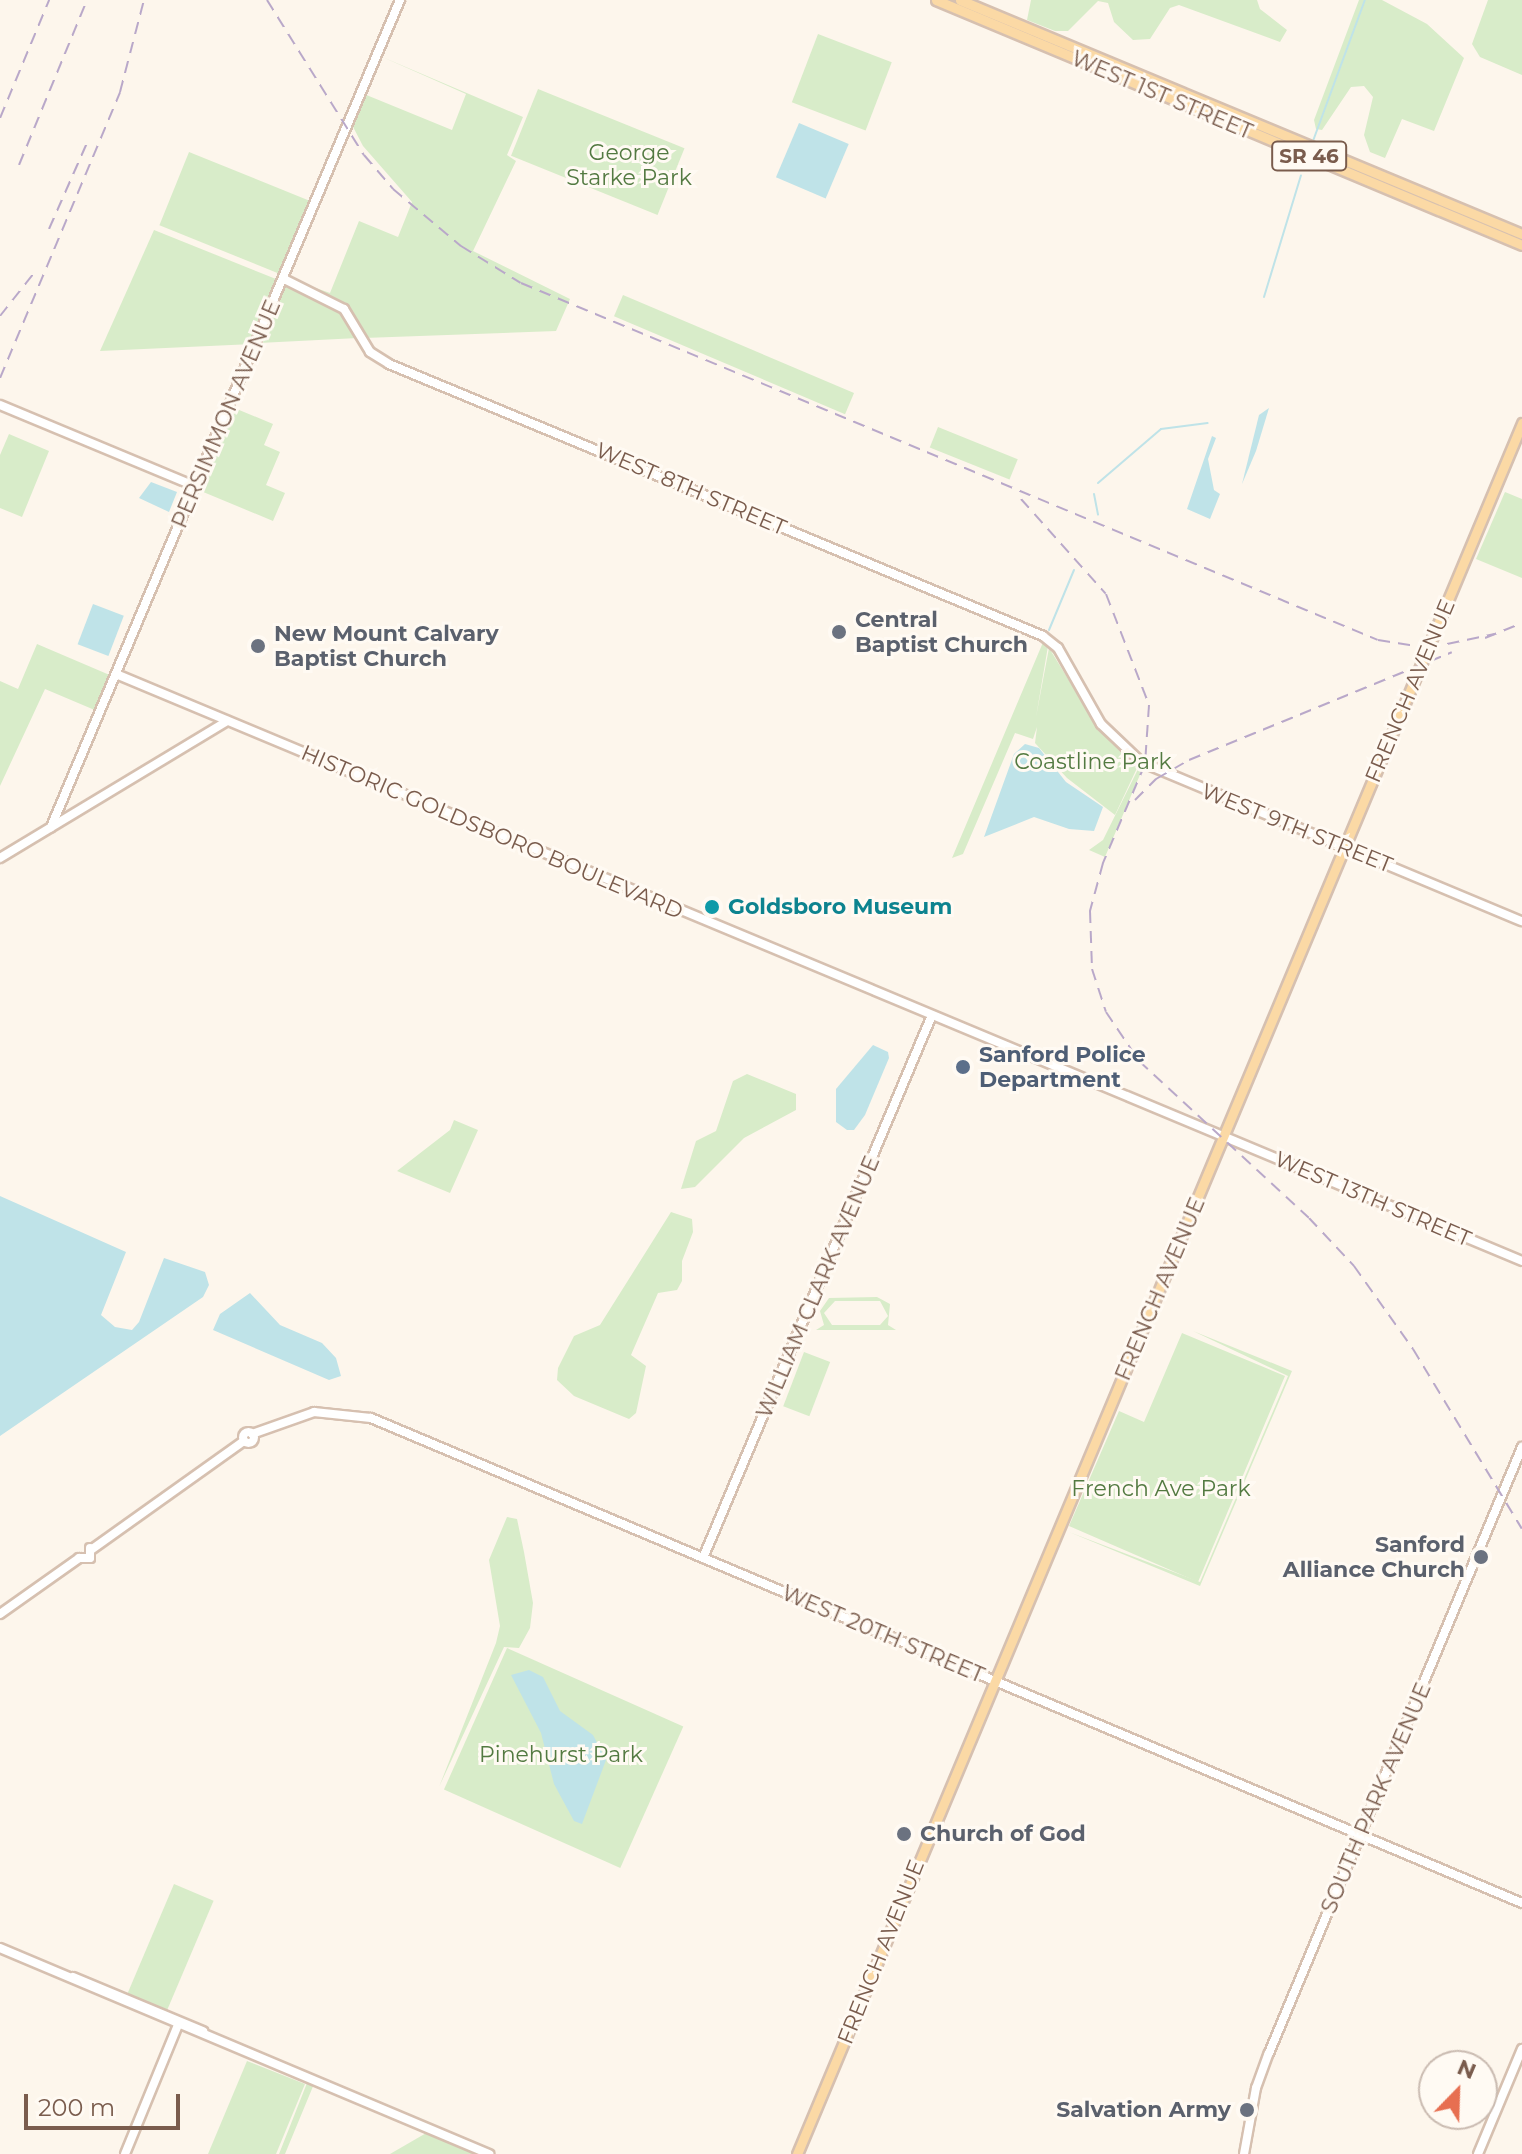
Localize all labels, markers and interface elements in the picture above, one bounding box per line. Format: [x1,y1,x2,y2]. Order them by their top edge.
street label: WEST 1ST STREET [1068,45,1256,145]
park label: George Starke Park [566,139,692,190]
road number: SR 46 [1271,140,1347,172]
street label: PERSIMMON AVENUE [166,296,286,532]
street label: WEST 8TH STREET [592,437,790,541]
street label: FRENCH AVENUE [1359,595,1461,787]
place label: Central Baptist Church [855,606,1028,658]
place label: New Mount Calvary Baptist Church [274,620,499,672]
marker: Central Baptist Church [830,623,848,641]
marker: New Mount Calvary Baptist Church [249,637,267,655]
street label: HISTORIC GOLDSBORO BOULEVARD [297,739,687,925]
park label: Coastline Park [1014,749,1172,775]
street label: WEST 9TH STREET [1198,778,1396,878]
place label: Goldsboro Museum [728,894,952,920]
marker: Goldsboro Museum [703,898,721,916]
place label: Sanford Police Department [979,1041,1146,1092]
marker: Sanford Police Department [954,1058,972,1076]
street label: WEST 13TH STREET [1271,1146,1475,1252]
street label: WILLIAM CLARK AVENUE [751,1152,885,1422]
street label: FRENCH AVENUE [1109,1193,1211,1385]
park label: French Ave Park [1071,1476,1251,1502]
place label: Sanford Alliance Church [1283,1531,1465,1582]
marker: Sanford Alliance Church [1472,1548,1490,1566]
street label: WEST 20TH STREET [778,1579,988,1689]
street label: SOUTH PARK AVENUE [1315,1679,1437,1917]
park label: Pinehurst Park [479,1742,643,1768]
place label: Church of God [920,1821,1086,1847]
marker: Church of God [895,1825,913,1843]
street label: FRENCH AVENUE [832,1856,930,2048]
north arrow [1418,2050,1498,2130]
text: N [1453,2053,1480,2085]
scale bar [28,2078,184,2128]
text: 200 m [38,2093,115,2122]
place label: Salvation Army [1056,2097,1231,2123]
marker: Salvation Army [1238,2101,1256,2119]

